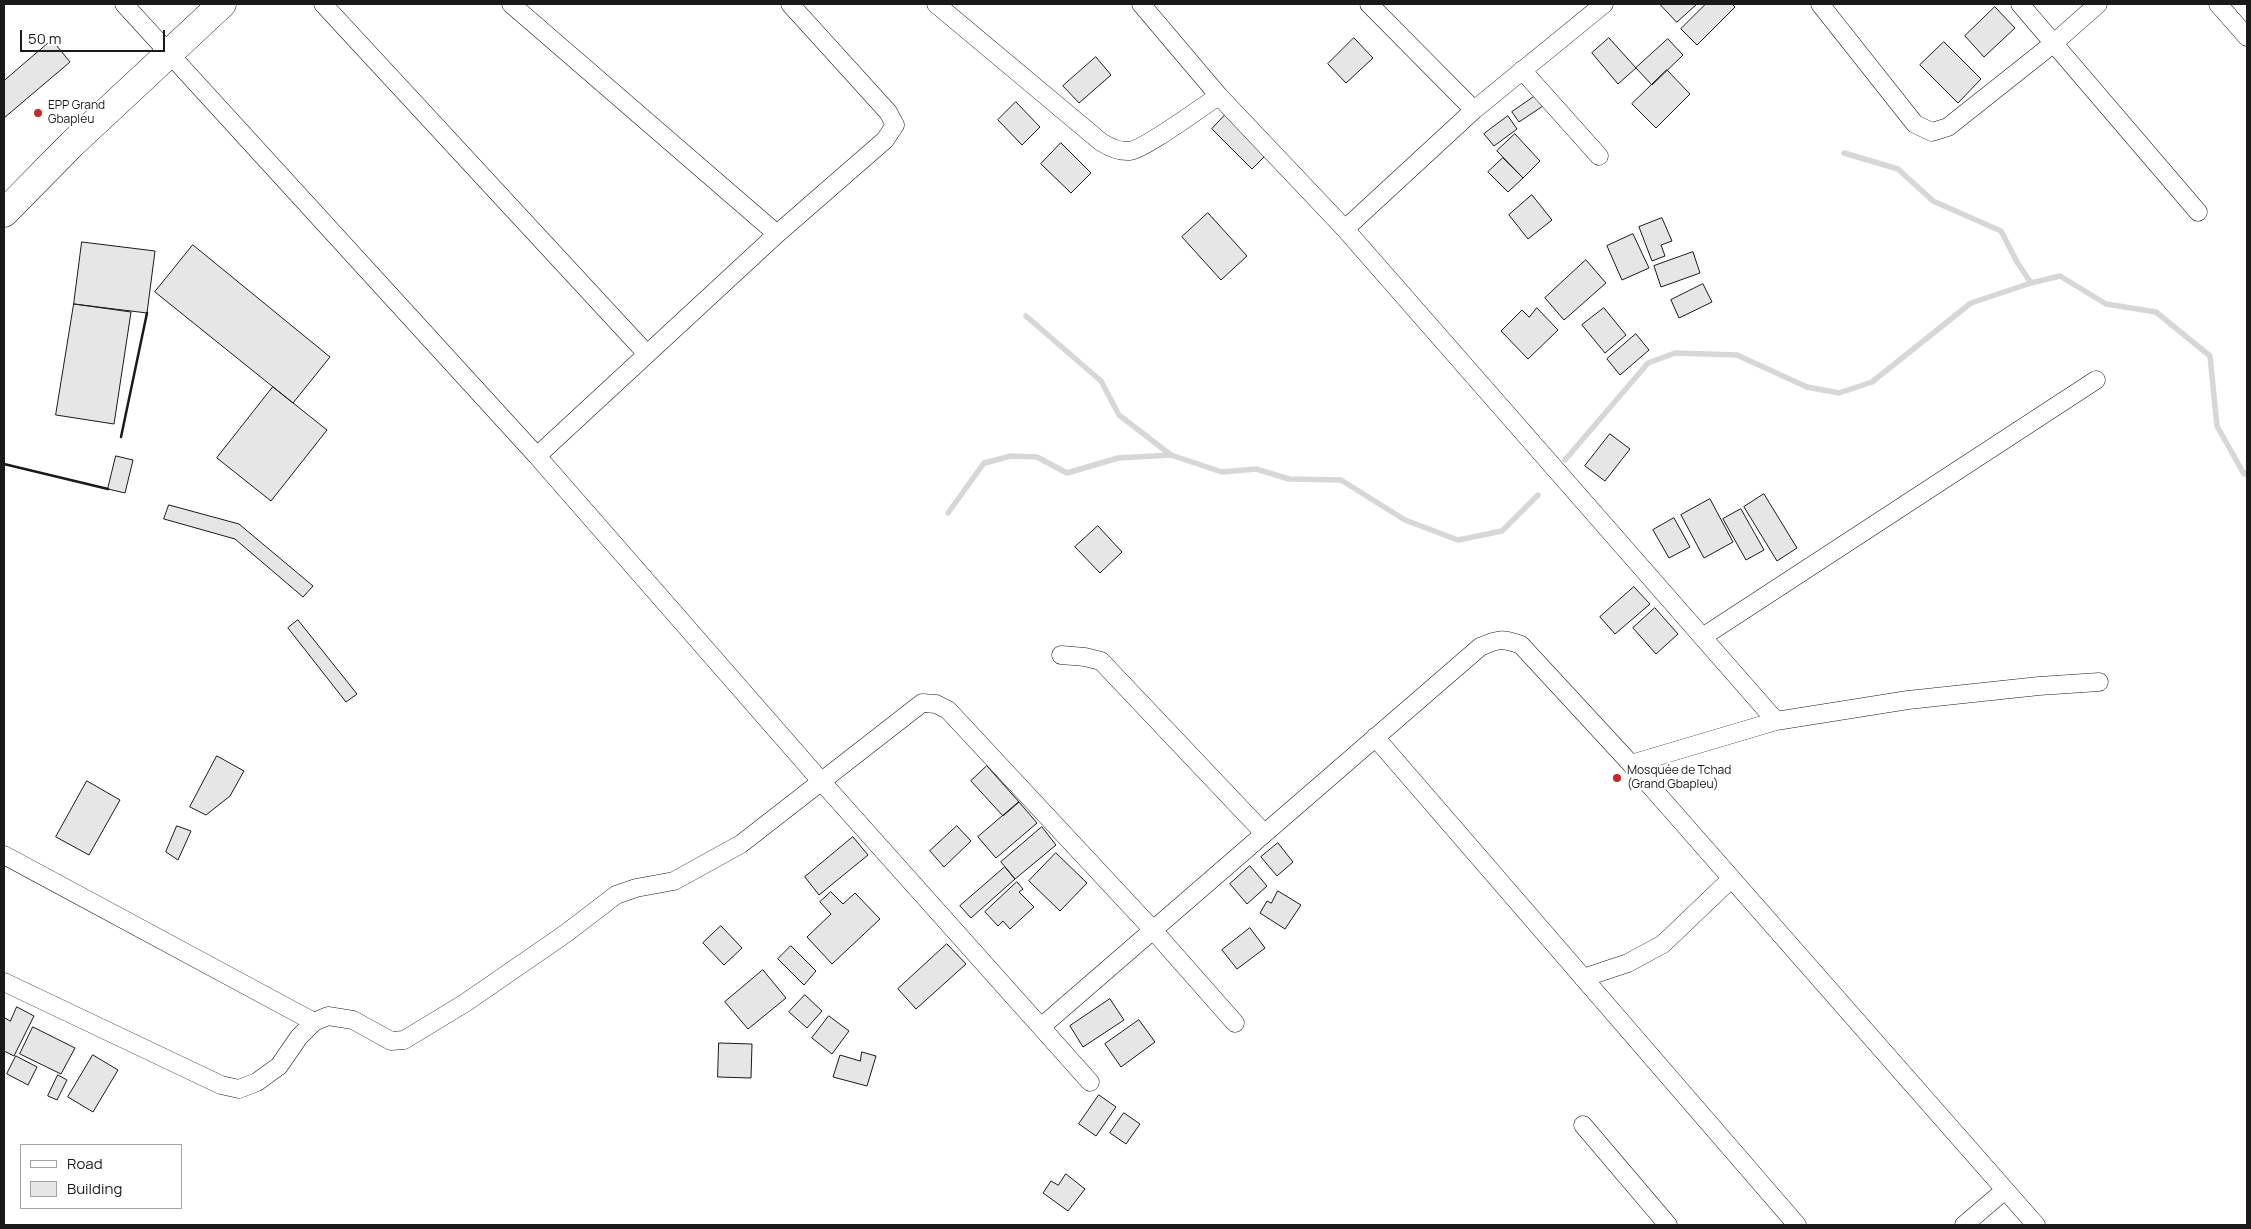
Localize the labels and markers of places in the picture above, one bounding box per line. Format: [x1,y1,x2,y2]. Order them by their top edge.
place label: EPP Grand Gbapleu [48,99,105,127]
marker: EPP Grand Gbapleu [32,107,44,119]
place label: Mosquée de Tchad (Grand Gbapleu) [1627,764,1731,792]
marker: Mosquée de Tchad (Grand Gbapleu) [1611,772,1623,784]

